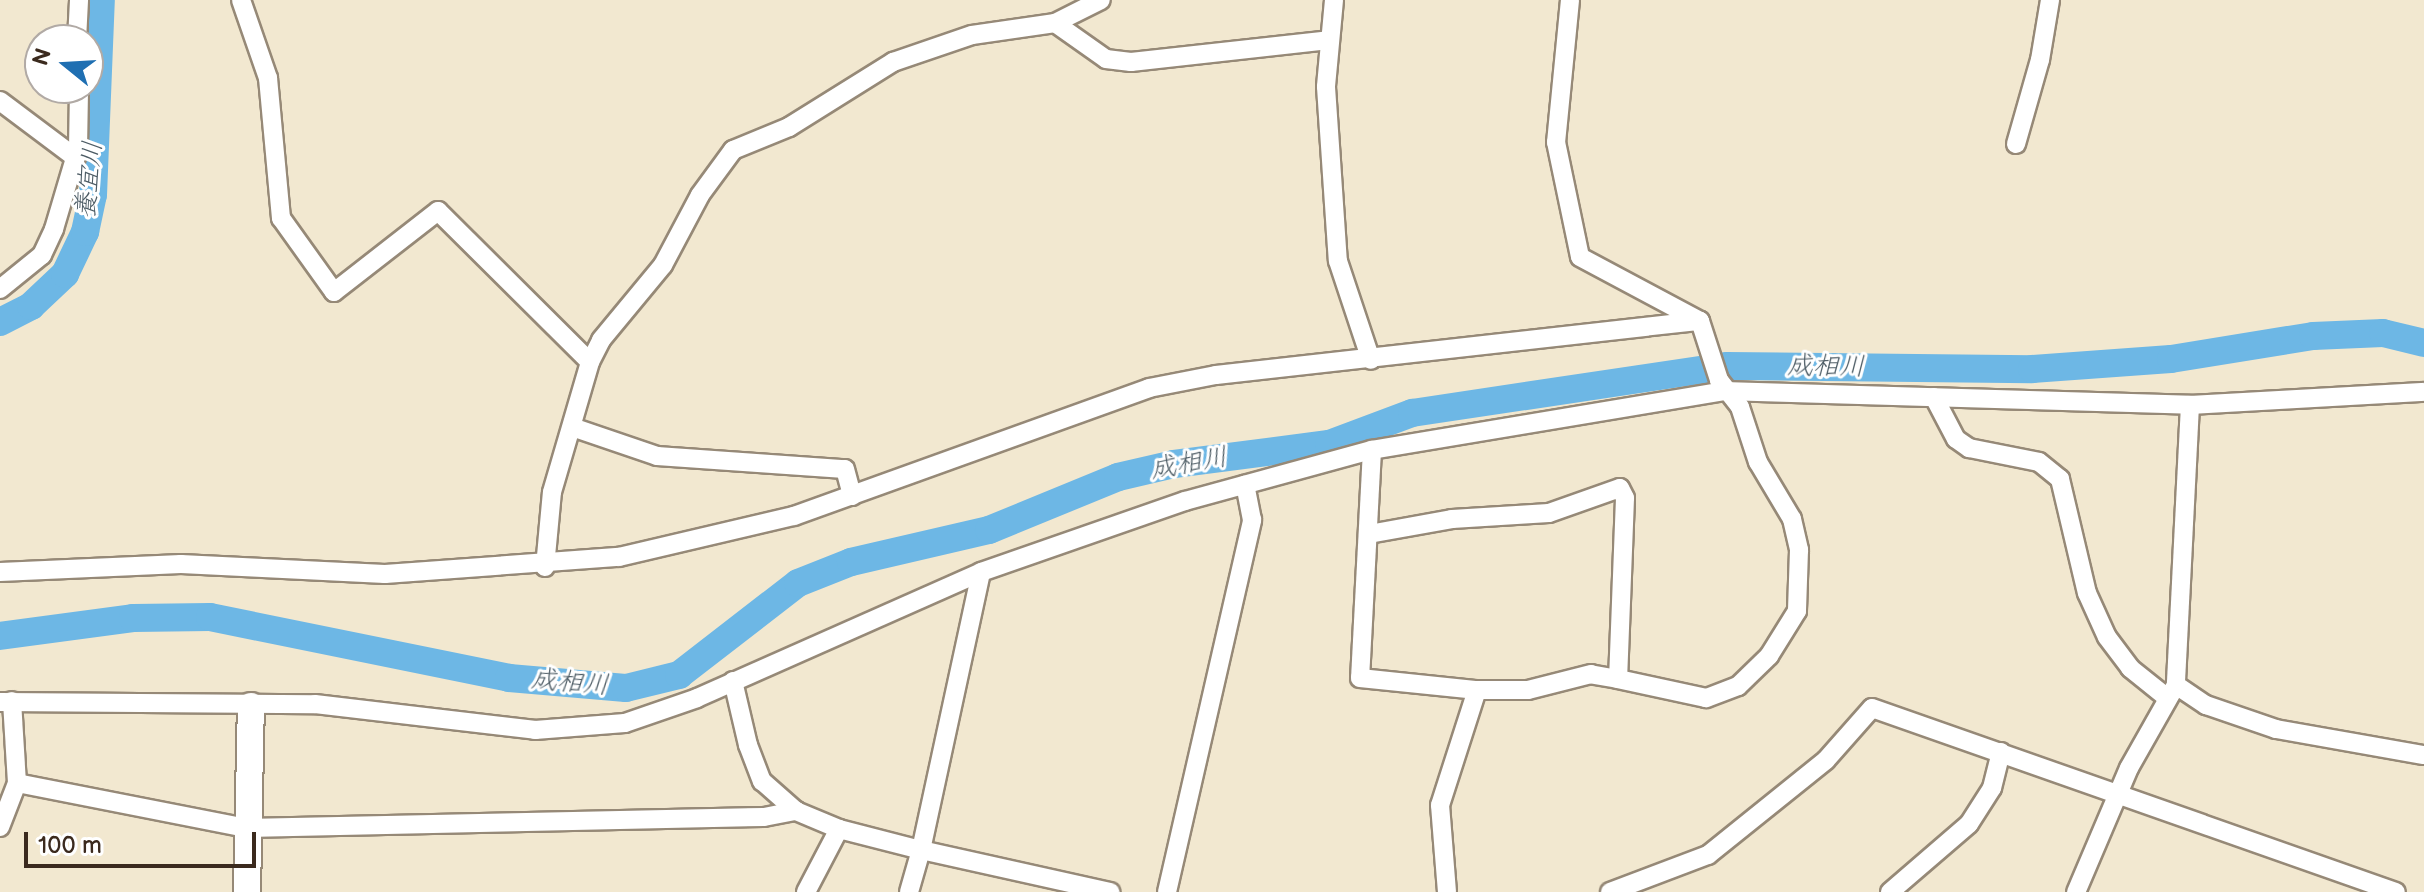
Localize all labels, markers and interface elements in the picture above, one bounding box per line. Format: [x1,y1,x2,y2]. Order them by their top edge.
north arrow [24,24,104,104]
text: N [27,45,58,69]
water label: 養宜川 [70,140,110,220]
water label: 成相川 [1787,351,1865,383]
water label: 成相川 [1148,442,1230,486]
water label: 成相川 [530,664,610,702]
scale bar [28,816,260,866]
text: 100 m [38,831,102,860]

